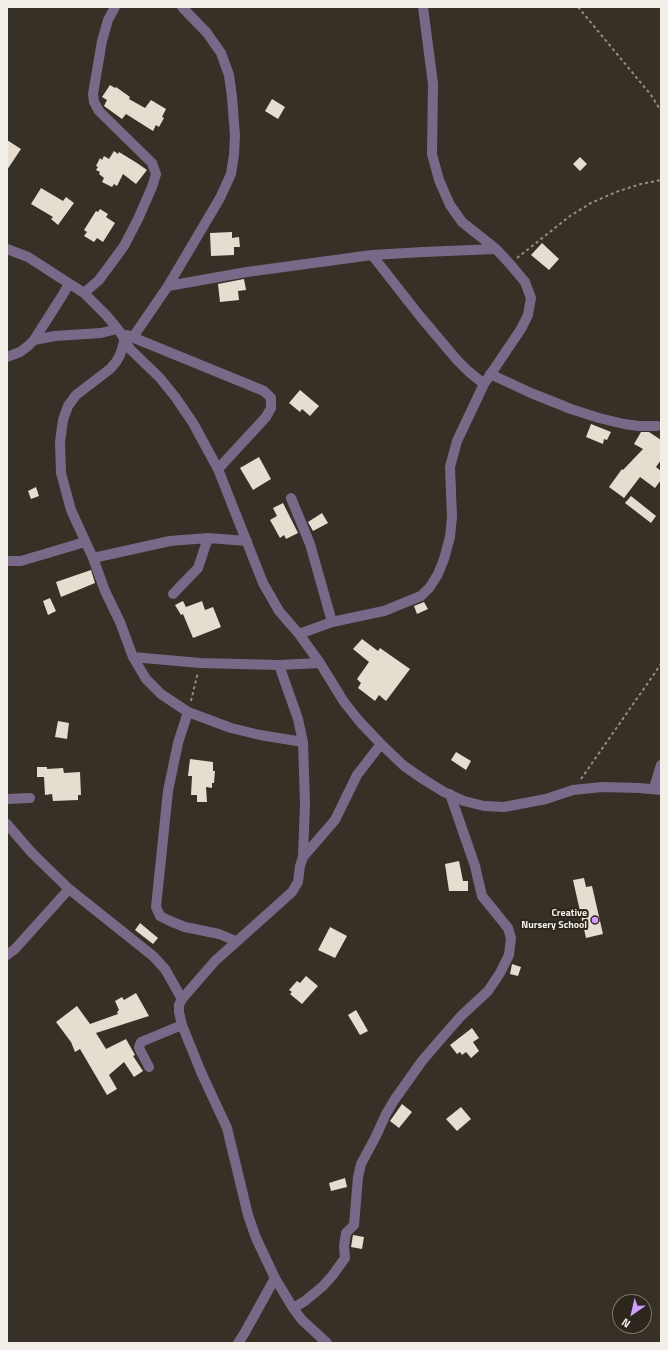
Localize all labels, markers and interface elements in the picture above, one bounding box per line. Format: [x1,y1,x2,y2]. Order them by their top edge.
place label: Creative Nursery School [521,908,587,932]
marker: Creative Nursery School [590,915,600,925]
north arrow [612,1294,652,1334]
text: N [618,1314,633,1332]

